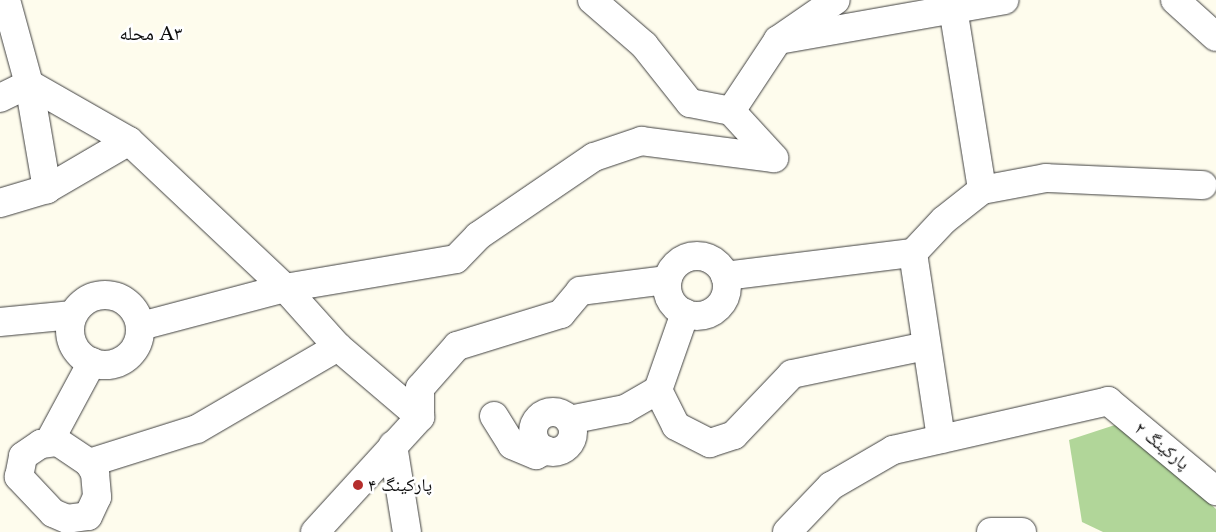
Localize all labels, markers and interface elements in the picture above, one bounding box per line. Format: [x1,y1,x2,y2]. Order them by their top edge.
district label: محله A۳ [119,23,183,45]
street label: پارکینگ ۲ [1130,417,1194,475]
place label: پارکینگ ۴ [368,474,432,496]
marker: پارکینگ ۴ [352,479,364,491]

